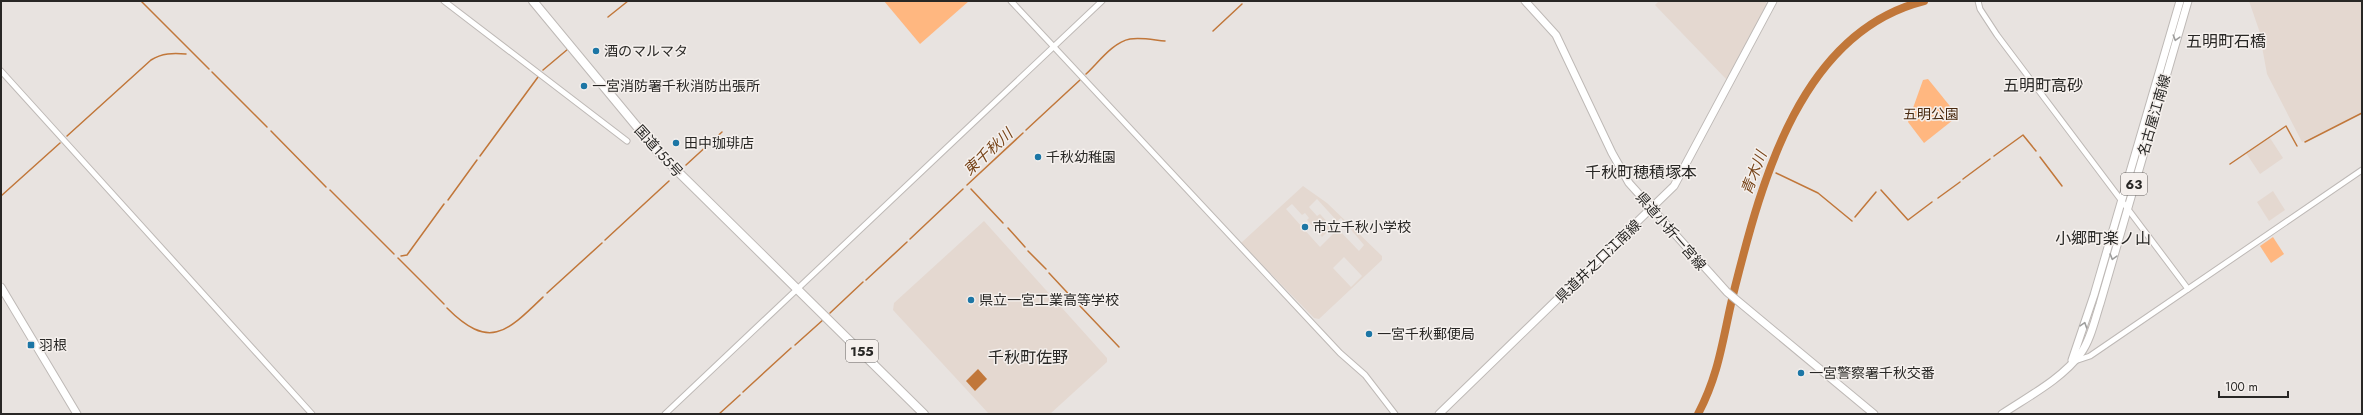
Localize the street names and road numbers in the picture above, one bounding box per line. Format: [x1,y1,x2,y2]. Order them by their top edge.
street label: 名古屋江南線 [2133,72,2175,158]
street label: 国道155号 [630,120,688,182]
road number: 63 [2121,173,2147,195]
street label: 県道小折一宮線 [1631,187,1711,275]
street label: 県道井之口江南線 [1551,215,1645,307]
road number: 155 [846,340,878,362]

